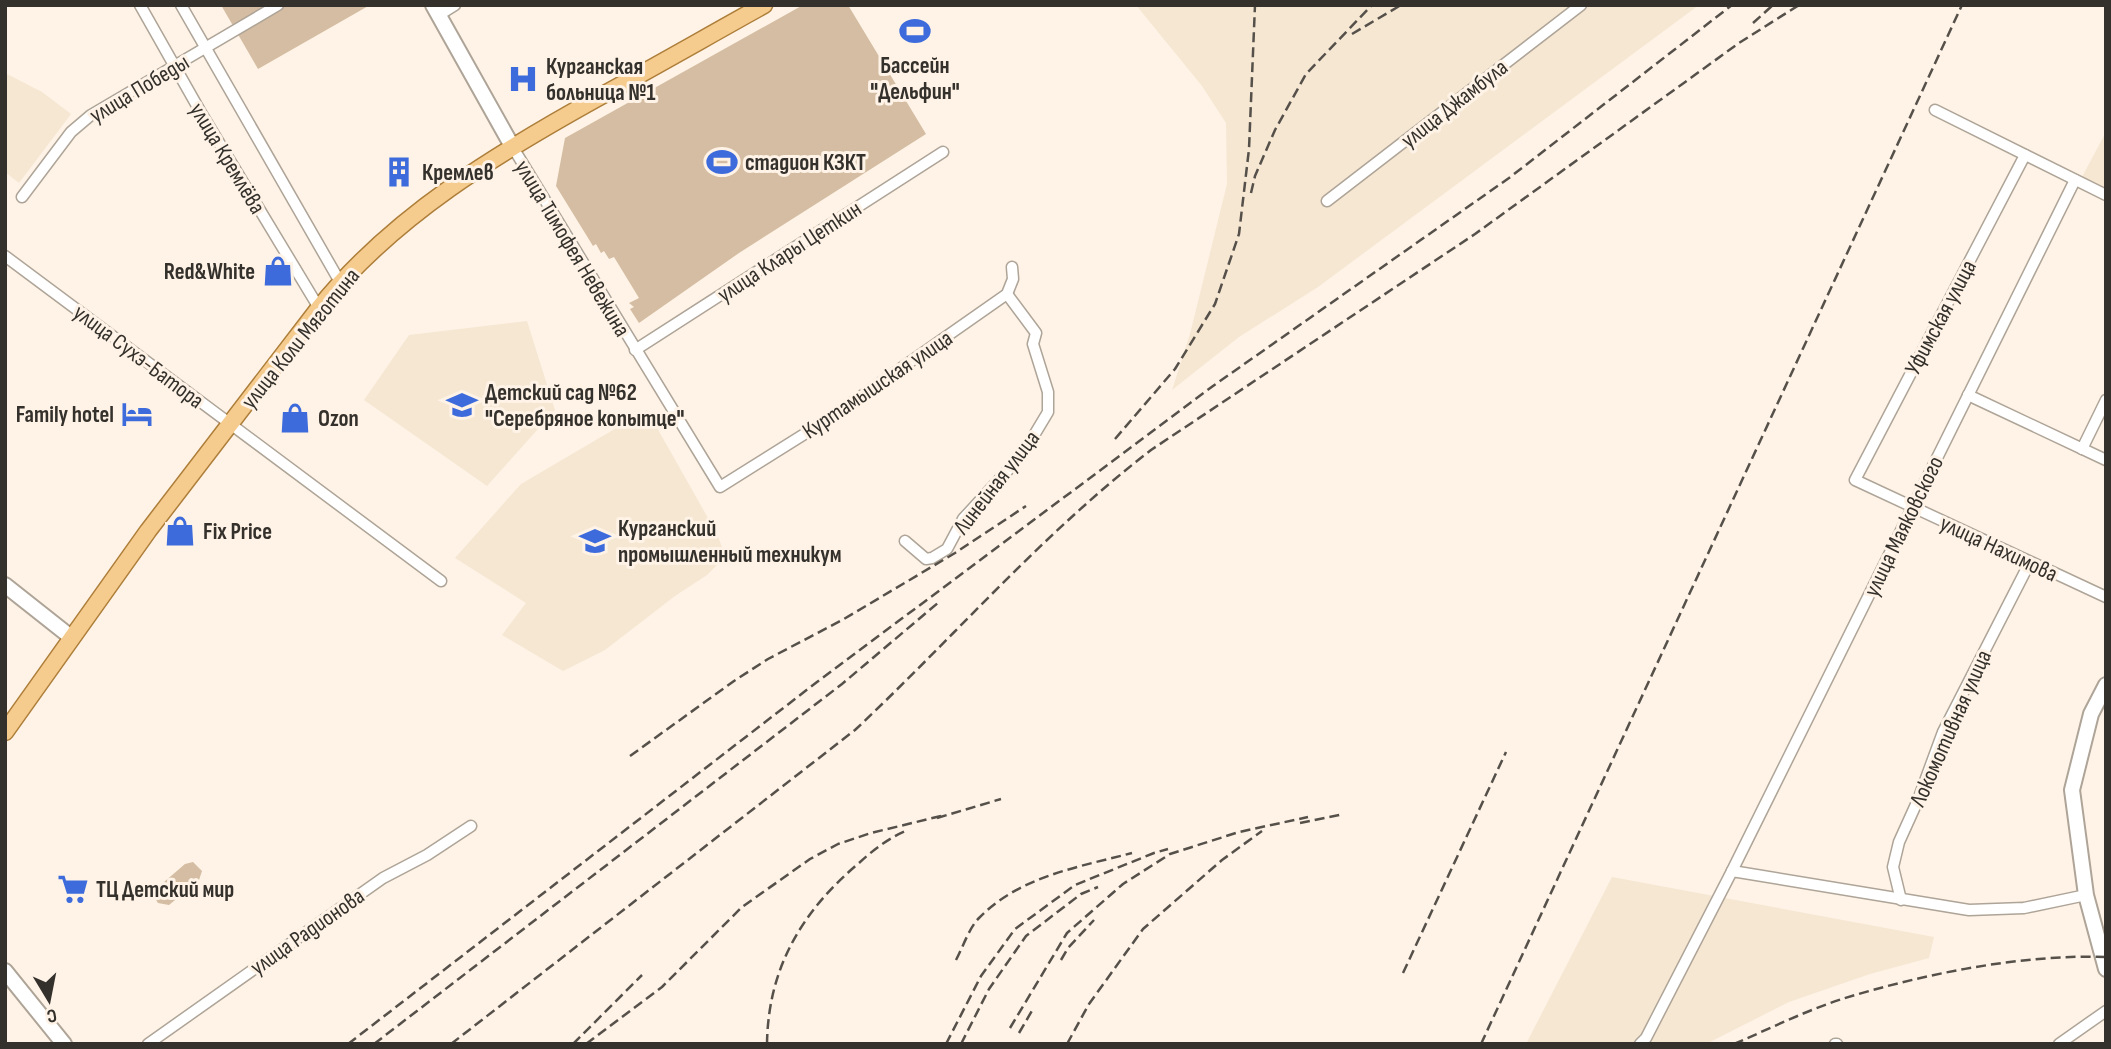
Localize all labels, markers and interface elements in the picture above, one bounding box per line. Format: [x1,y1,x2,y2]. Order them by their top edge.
sports icon: Бассейн "Дельфин" [898,14,932,48]
street label: улица Победы [85,48,194,129]
place label: Бассейн "Дельфин" [870,52,960,106]
place label: Курганская больница №1 [546,53,655,107]
street label: улица Джамбула [1396,53,1514,154]
hospital icon: Курганская больница №1 [506,62,540,96]
street label: улица Кремлёва [183,98,271,219]
sports icon: стадион КЗКТ [705,145,739,179]
place label: стадион КЗКТ [745,149,866,177]
building icon: Кремлев [382,155,416,189]
street label: улица Тимофея Невежина [508,155,636,342]
place label: Кремлев [422,159,494,187]
street label: улица Клары Цеткин [712,195,867,309]
shop icon: Red&White [261,254,295,288]
street label: Уфимская улица [1899,255,1983,380]
place label: Red&White [164,258,255,286]
street label: улица Коли Мяготина [235,263,366,415]
street label: улица Сухэ-Батора [68,299,209,415]
street label: Куртамышская улица [797,324,958,445]
place label: Детский сад №62 "Серебряное копытце" [485,379,685,433]
school or university icon: Детский сад №62 "Серебряное копытце" [445,388,479,422]
hotel icon: Family hotel [120,397,154,431]
place label: Family hotel [16,401,114,429]
shop icon: Ozon [278,401,312,435]
place label: Ozon [318,405,359,433]
street label: Линейная улица [947,425,1046,541]
street label: улица Маяковского [1858,452,1950,601]
street label: улица Нахимова [1935,510,2062,588]
shop icon: Fix Price [163,514,197,548]
place label: Курганский промышленный техникум [618,515,842,569]
place label: Fix Price [203,518,272,546]
school or university icon: Курганский промышленный техникум [578,524,612,558]
street label: Локомотивная улица [1903,646,1998,812]
supermarket icon: ТЦ Детский мир [56,872,90,906]
place label: ТЦ Детский мир [96,876,234,904]
street label: улица Радионова [245,882,370,981]
north arrow [14,965,84,1035]
text: С [45,1003,58,1027]

